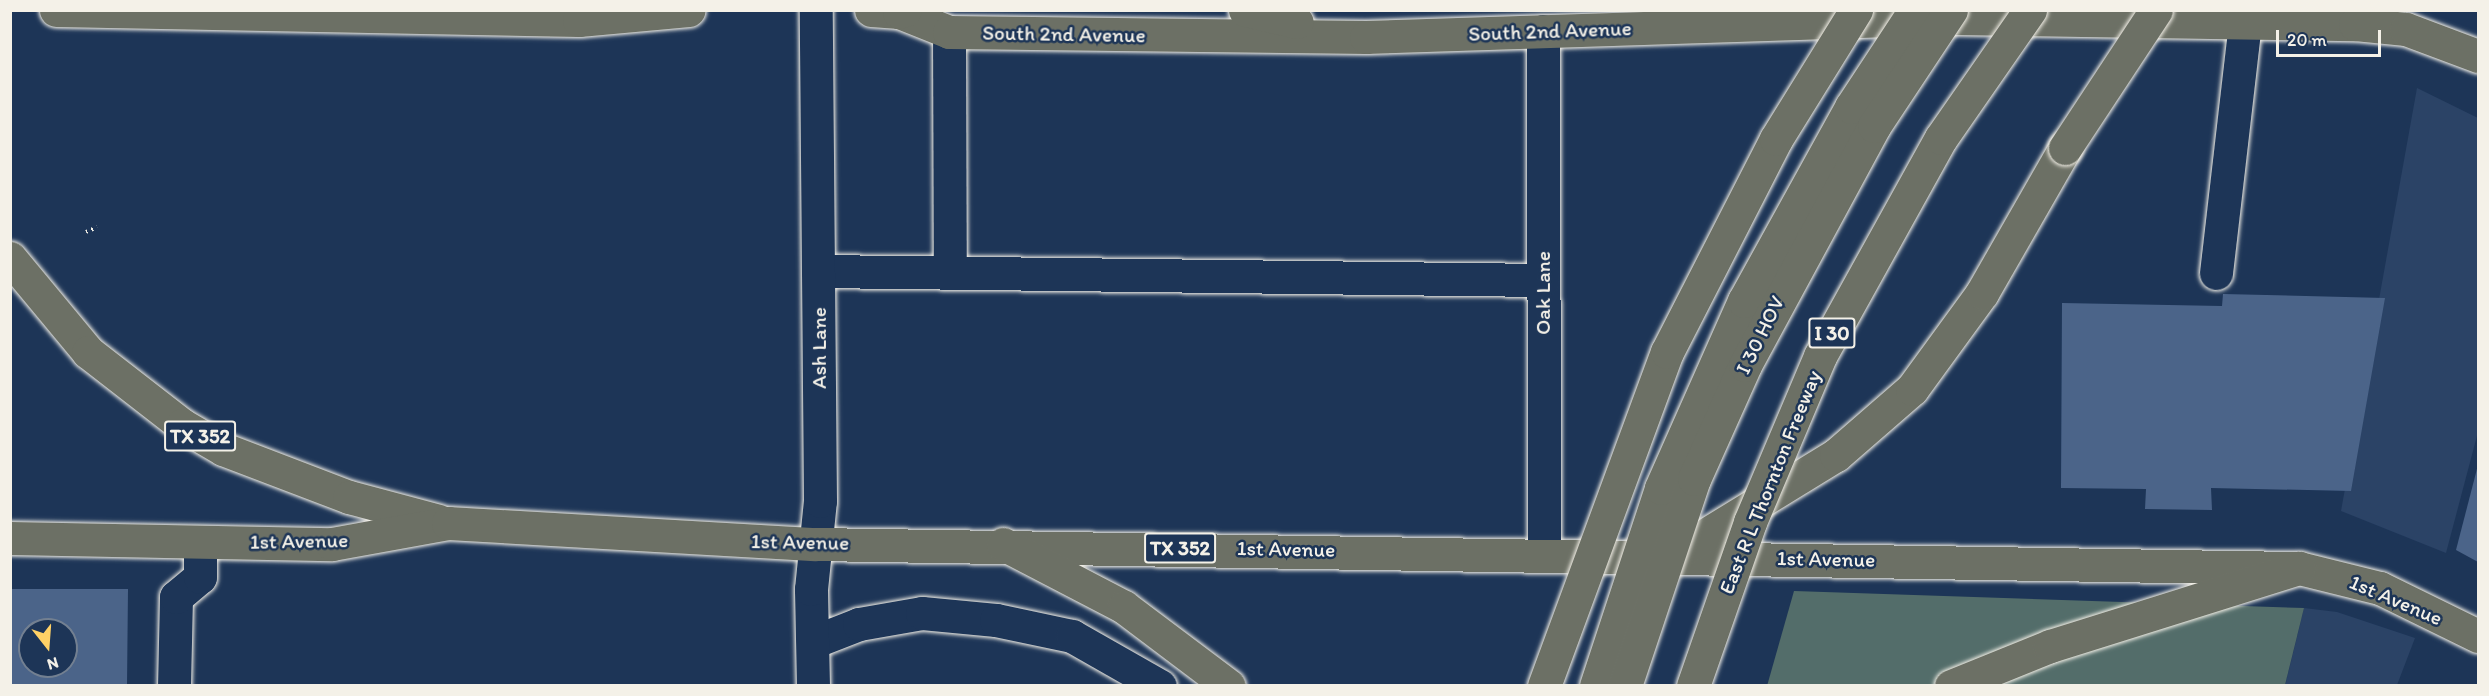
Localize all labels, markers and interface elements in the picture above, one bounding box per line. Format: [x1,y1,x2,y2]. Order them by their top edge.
street label: South 2nd Avenue [1469,16,1631,46]
scale bar [2279,18,2384,56]
street label: South 2nd Avenue [983,20,1145,48]
text: 20 m [2287,29,2327,51]
street label: Oak Lane [1530,251,1556,335]
street label: I 30 HOV [1730,292,1790,378]
street label: Ash Lane [806,307,832,389]
road number: I 30 [1808,316,1856,350]
street label: East R L Thornton Freeway [1713,366,1827,598]
road number: TX 352 [164,419,236,453]
street label: 1st Avenue [250,528,348,554]
street label: 1st Avenue [751,529,849,555]
road number: TX 352 [1144,531,1216,565]
street label: 1st Avenue [1237,536,1335,562]
street label: 1st Avenue [1777,546,1875,572]
street label: 1st Avenue [2346,569,2446,631]
north arrow [18,618,78,678]
text: N [45,653,61,674]

